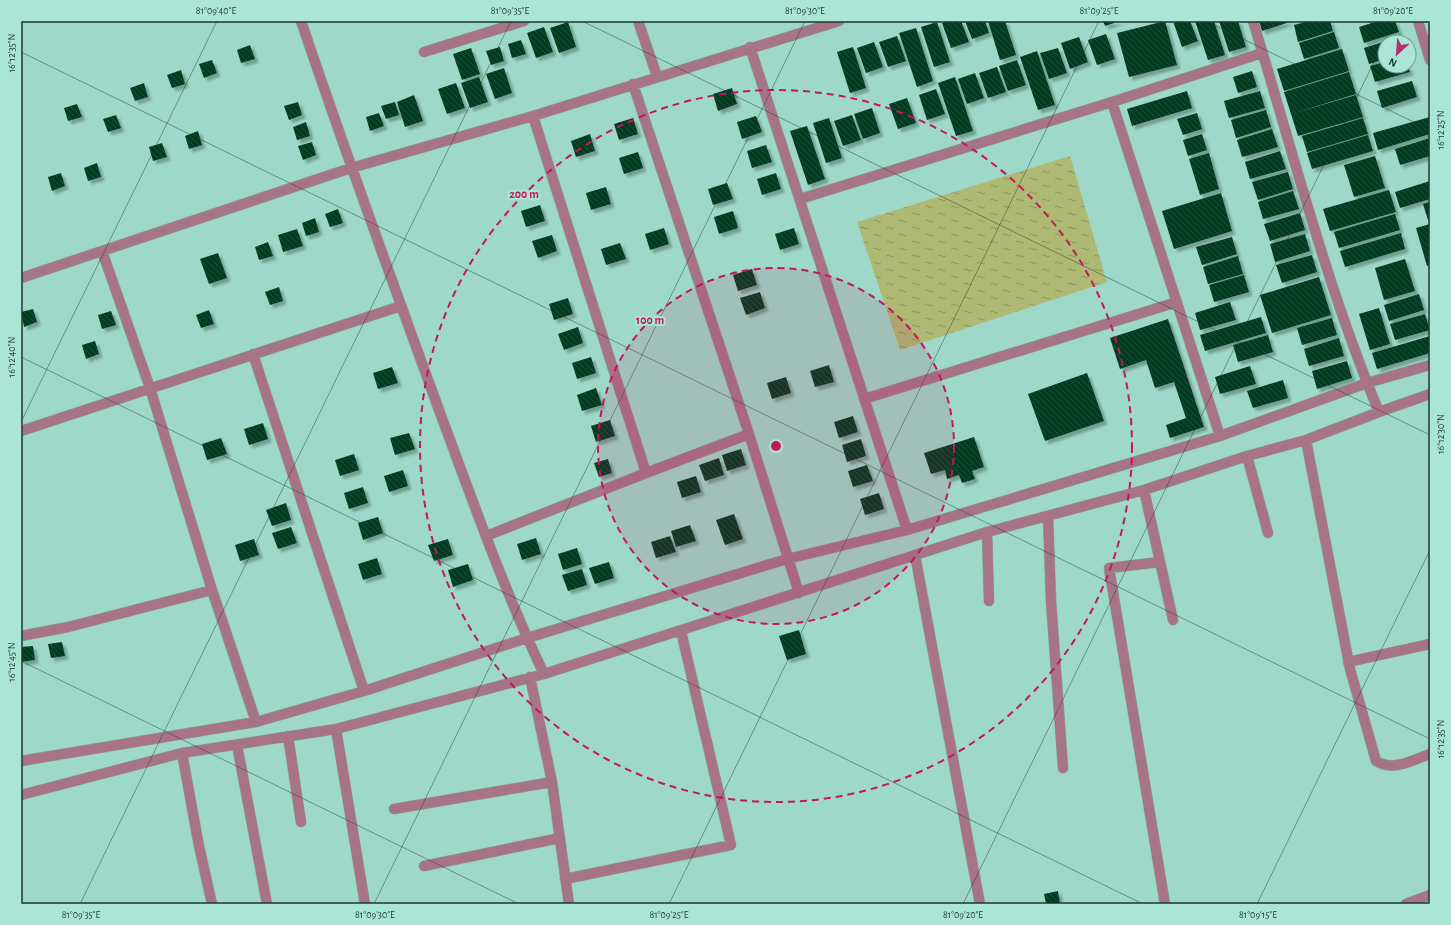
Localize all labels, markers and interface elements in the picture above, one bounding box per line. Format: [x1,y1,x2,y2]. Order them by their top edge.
text: 81°09'40"E [196,6,236,16]
text: 81°09'35"E [491,6,530,16]
text: 81°09'30"E [785,6,825,16]
text: 81°09'25"E [1079,6,1119,16]
text: 81°09'20"E [1373,6,1413,16]
text: 16°12'35"N [7,34,17,72]
north arrow [1377,34,1417,74]
text: N [1387,56,1399,69]
text: 16°12'25"N [1436,110,1446,150]
text: 200 m [509,188,539,200]
text: 100 m [636,314,664,326]
text: 16°12'40"N [7,337,17,377]
text: 16°12'30"N [1436,414,1446,454]
centre of rings [769,439,783,453]
text: 16°12'45"N [7,642,17,682]
text: 16°12'35"N [1436,720,1446,758]
text: 81°09'35"E [62,910,101,920]
text: 81°09'30"E [355,910,395,920]
text: 81°09'25"E [649,910,689,920]
text: 81°09'20"E [943,910,983,920]
text: 81°09'15"E [1239,910,1277,920]

